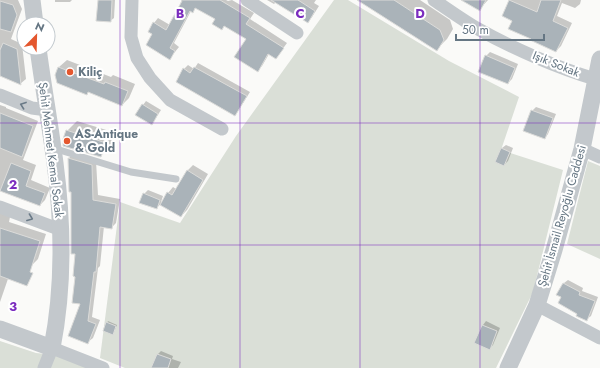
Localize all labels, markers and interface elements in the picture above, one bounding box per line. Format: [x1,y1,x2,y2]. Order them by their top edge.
text: B [176,4,185,23]
text: C [295,4,305,23]
text: D [415,4,425,23]
north arrow [16,16,56,56]
scale bar [456,16,544,42]
text: N [33,18,47,36]
text: 50 m [462,21,489,39]
street label: Işık Sokak [530,46,583,82]
place label: Kiliç [78,63,102,81]
marker: Kiliç [65,67,75,77]
street label: Şehit Mehmet Kemal Sokak [34,81,68,220]
one-way arrow [19,101,26,109]
place label: AS-Antique & Gold [74,125,138,157]
marker: AS-Antique & Gold [62,136,72,146]
street label: Şehit İsmail Reyoğlu Caddesi [533,143,591,289]
text: 2 [9,175,17,194]
one-way arrow [27,214,34,222]
text: 3 [9,297,17,316]

